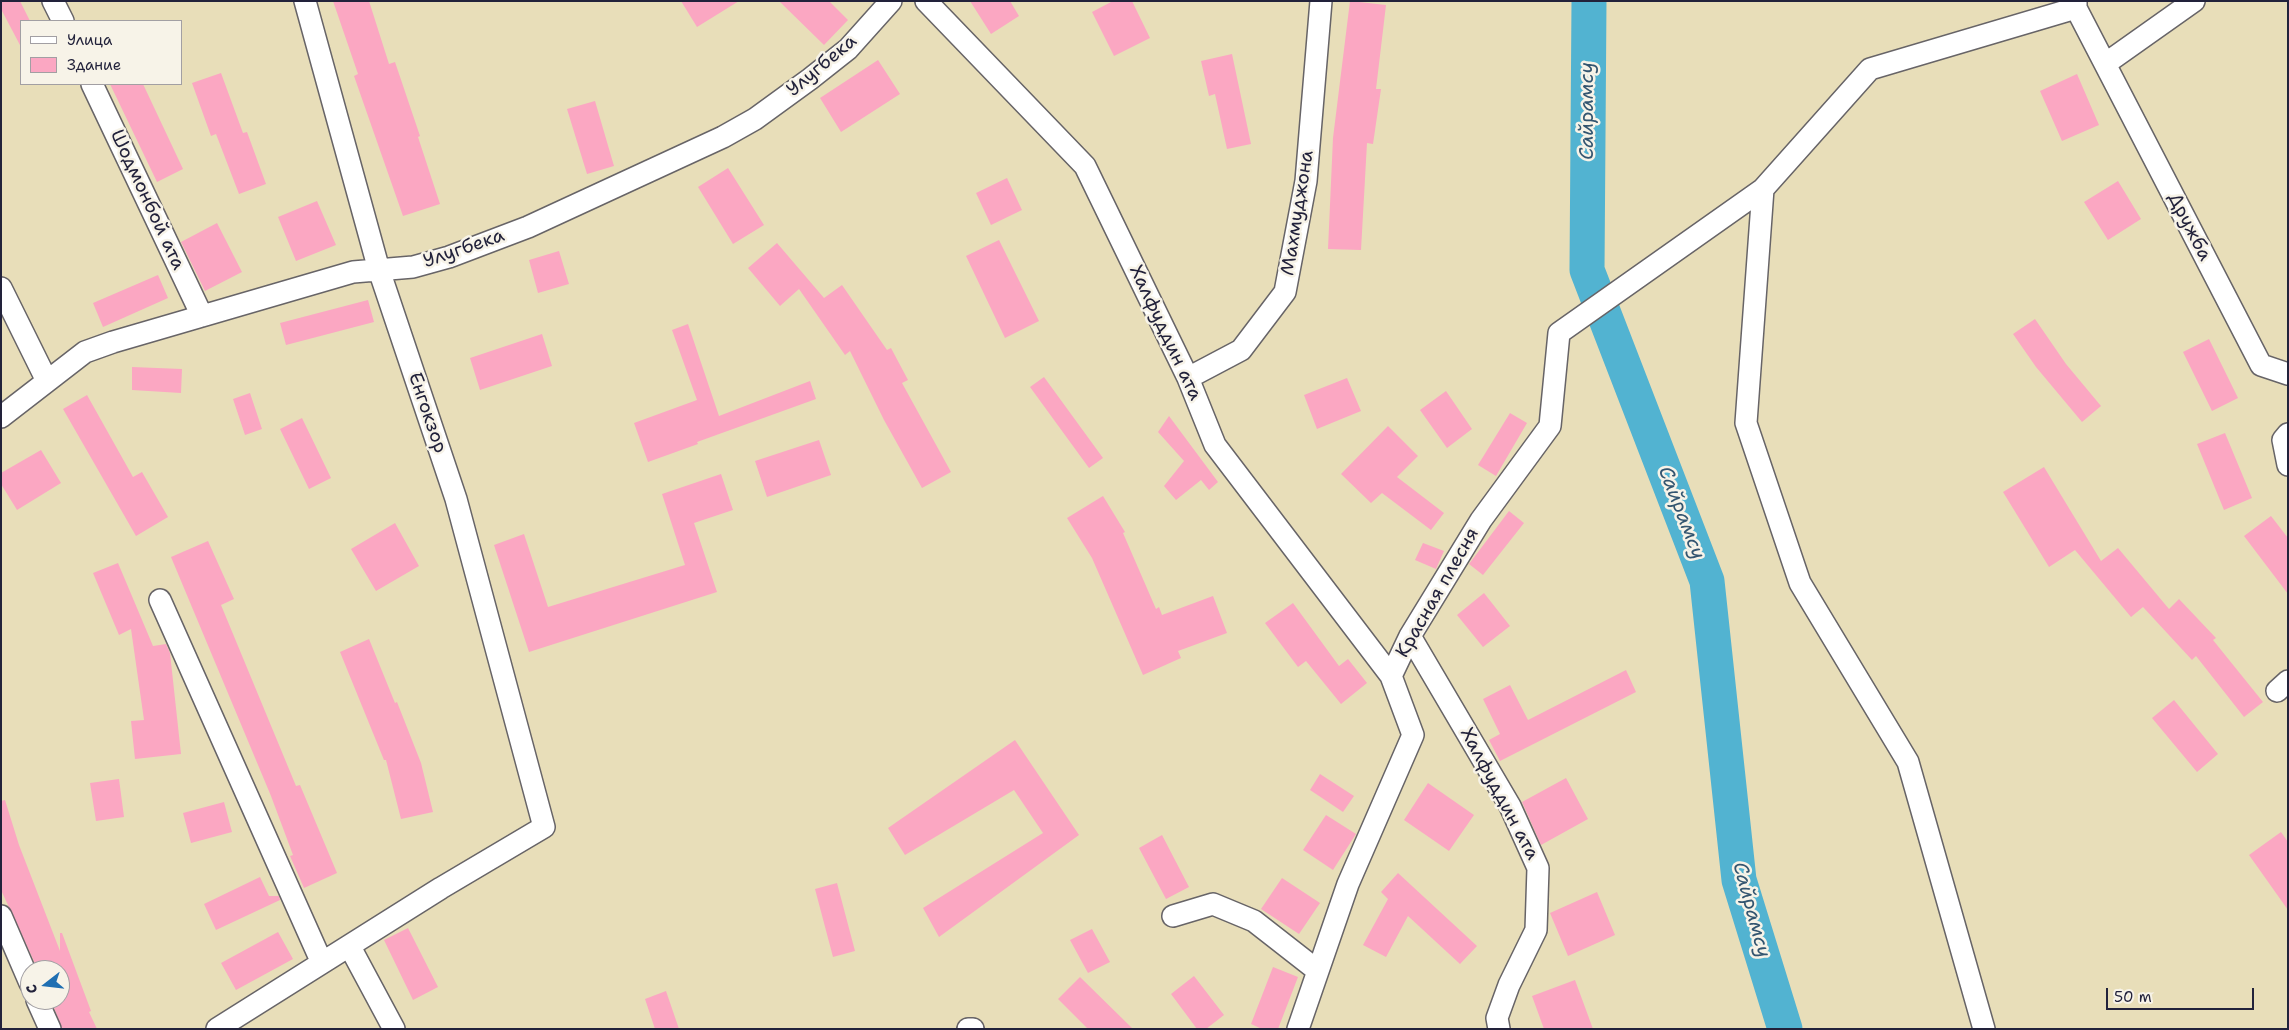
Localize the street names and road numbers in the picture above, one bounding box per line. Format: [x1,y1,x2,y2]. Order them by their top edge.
street label: Улугбека [782,30,862,102]
street label: Шодмонбой ата [105,126,189,274]
street label: Махмуджона [1277,149,1319,277]
street label: Дружба [2162,189,2216,265]
street label: Улугбека [420,225,508,273]
street label: Халфуддин ата [1124,262,1206,404]
street label: Енгокзор [403,370,451,456]
street label: Красная плесня [1392,524,1484,662]
street label: Халфуддин ата [1455,724,1543,864]

